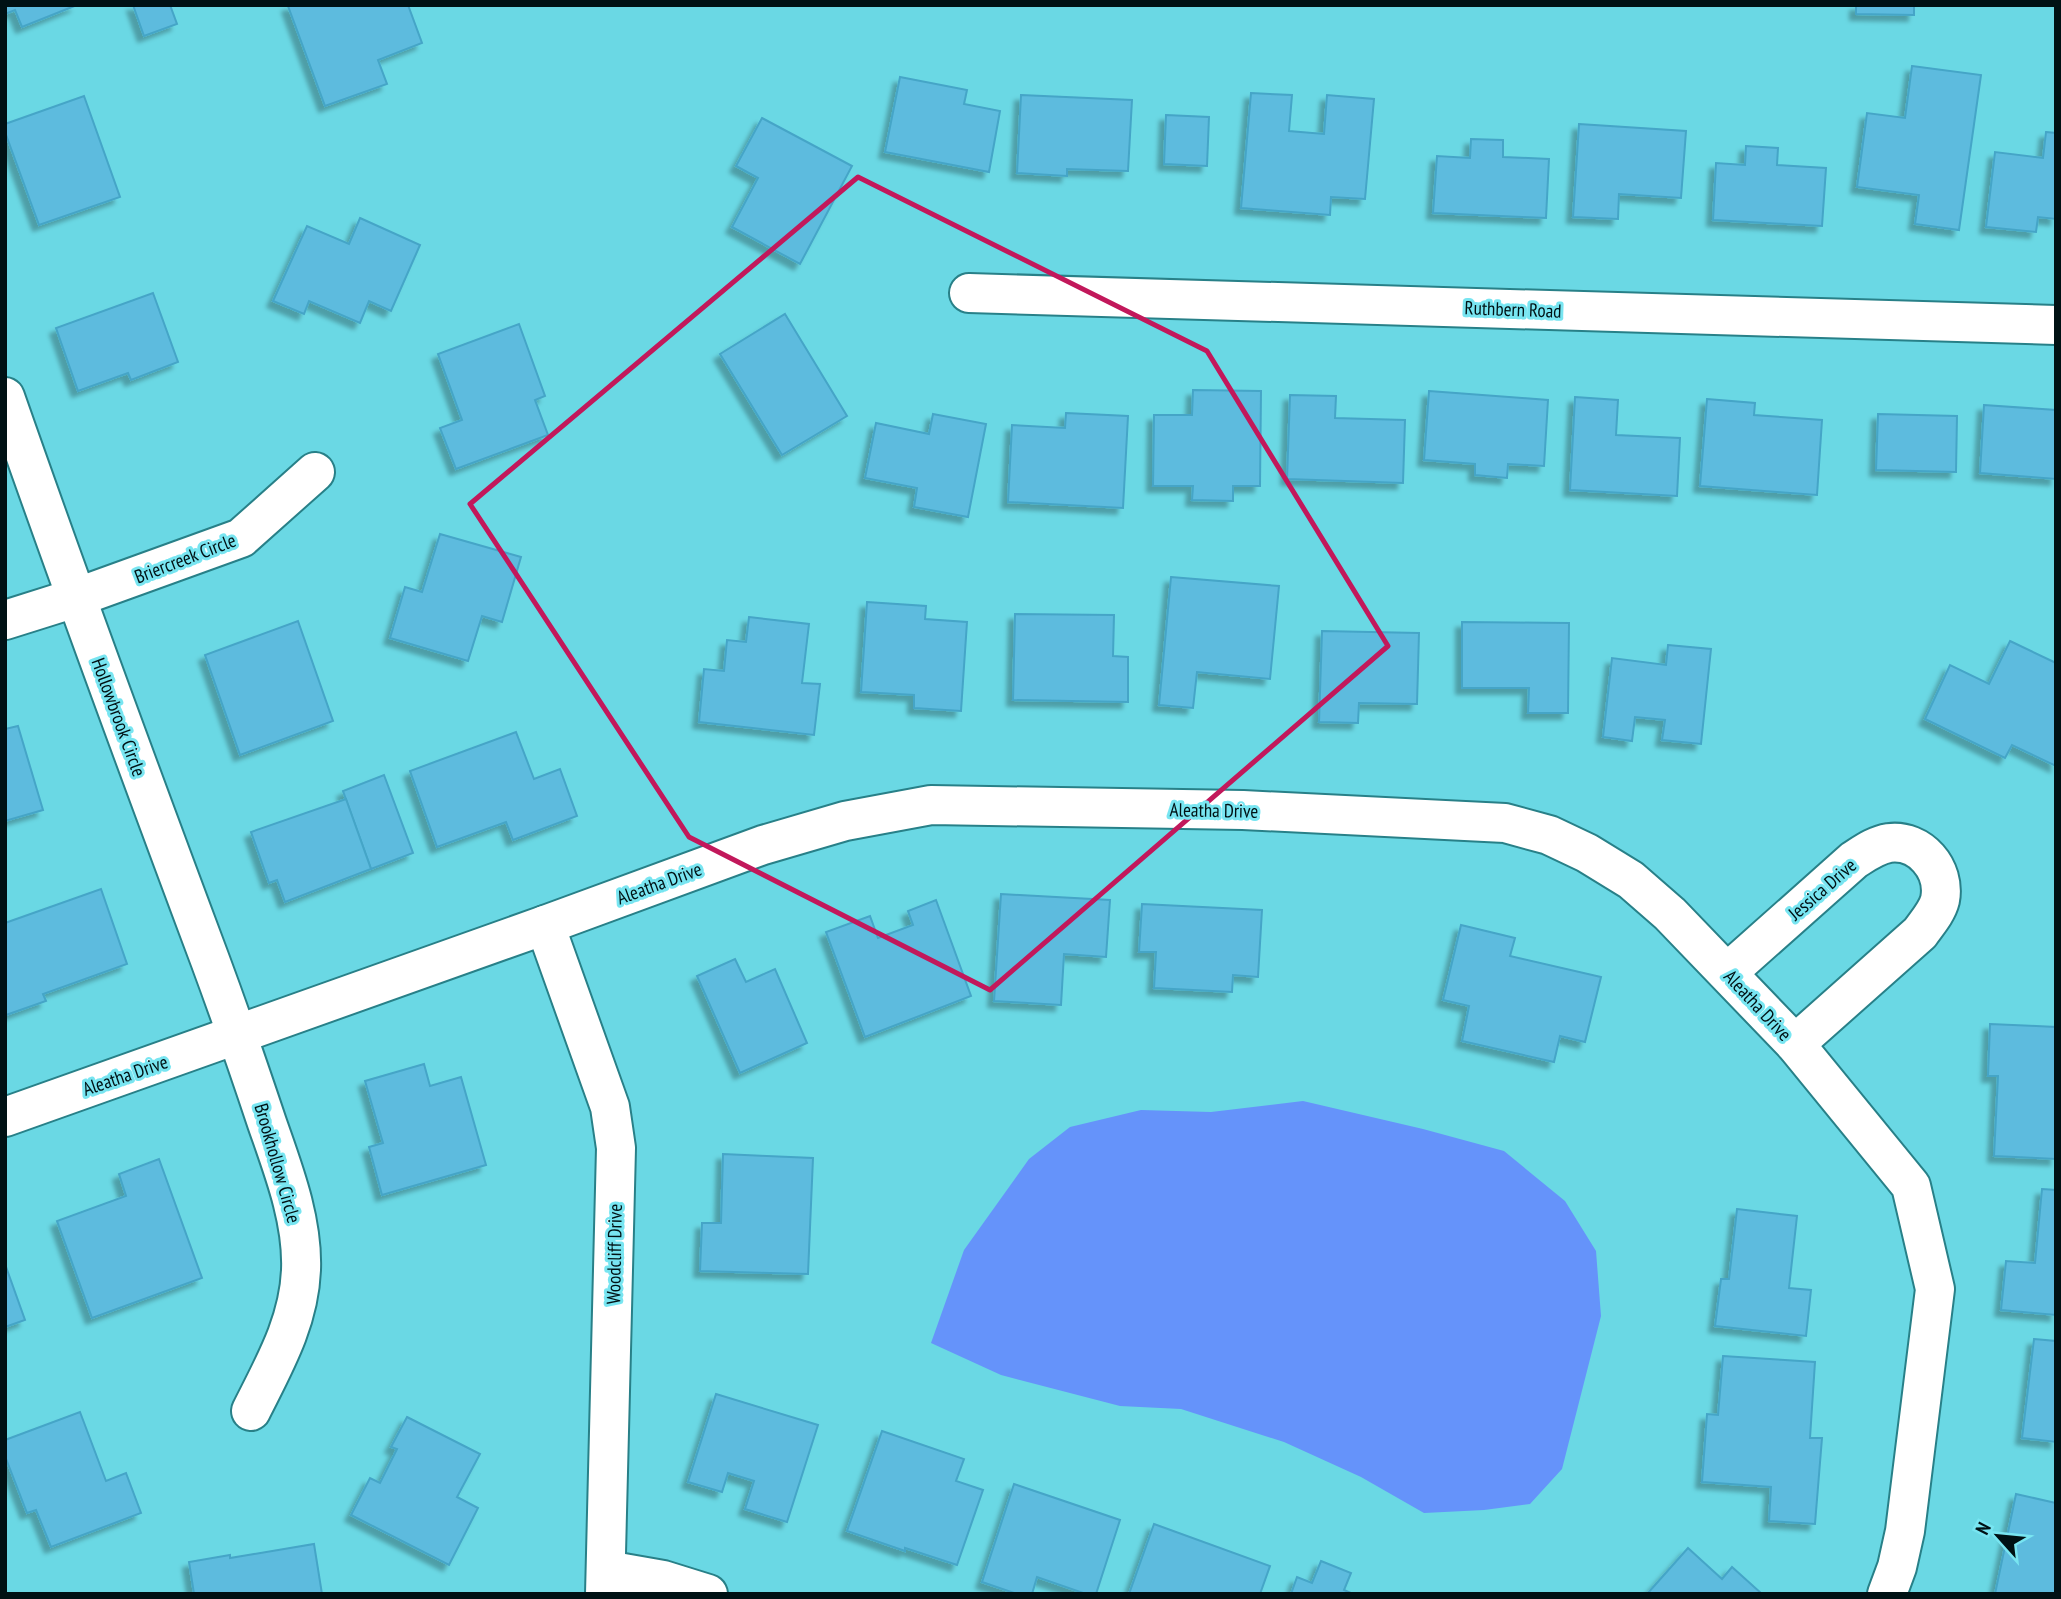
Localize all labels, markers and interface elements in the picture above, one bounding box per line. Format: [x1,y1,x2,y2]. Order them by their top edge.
street label: Ruthbern Road [1464,295,1562,323]
street label: Briercreek Circle [131,528,239,588]
street label: Hollowbrook Circle [86,654,152,780]
street label: Aleatha Drive [1169,797,1259,823]
street label: Jessica Drive [1782,853,1861,926]
street label: Aleatha Drive [613,857,705,909]
street label: Aleatha Drive [1719,964,1797,1046]
street label: Aleatha Drive [79,1049,171,1101]
street label: Brookhollow Circle [249,1100,307,1226]
street label: Woodcliff Drive [601,1203,627,1304]
north arrow [1963,1501,2033,1571]
text: N [1970,1518,1996,1538]

